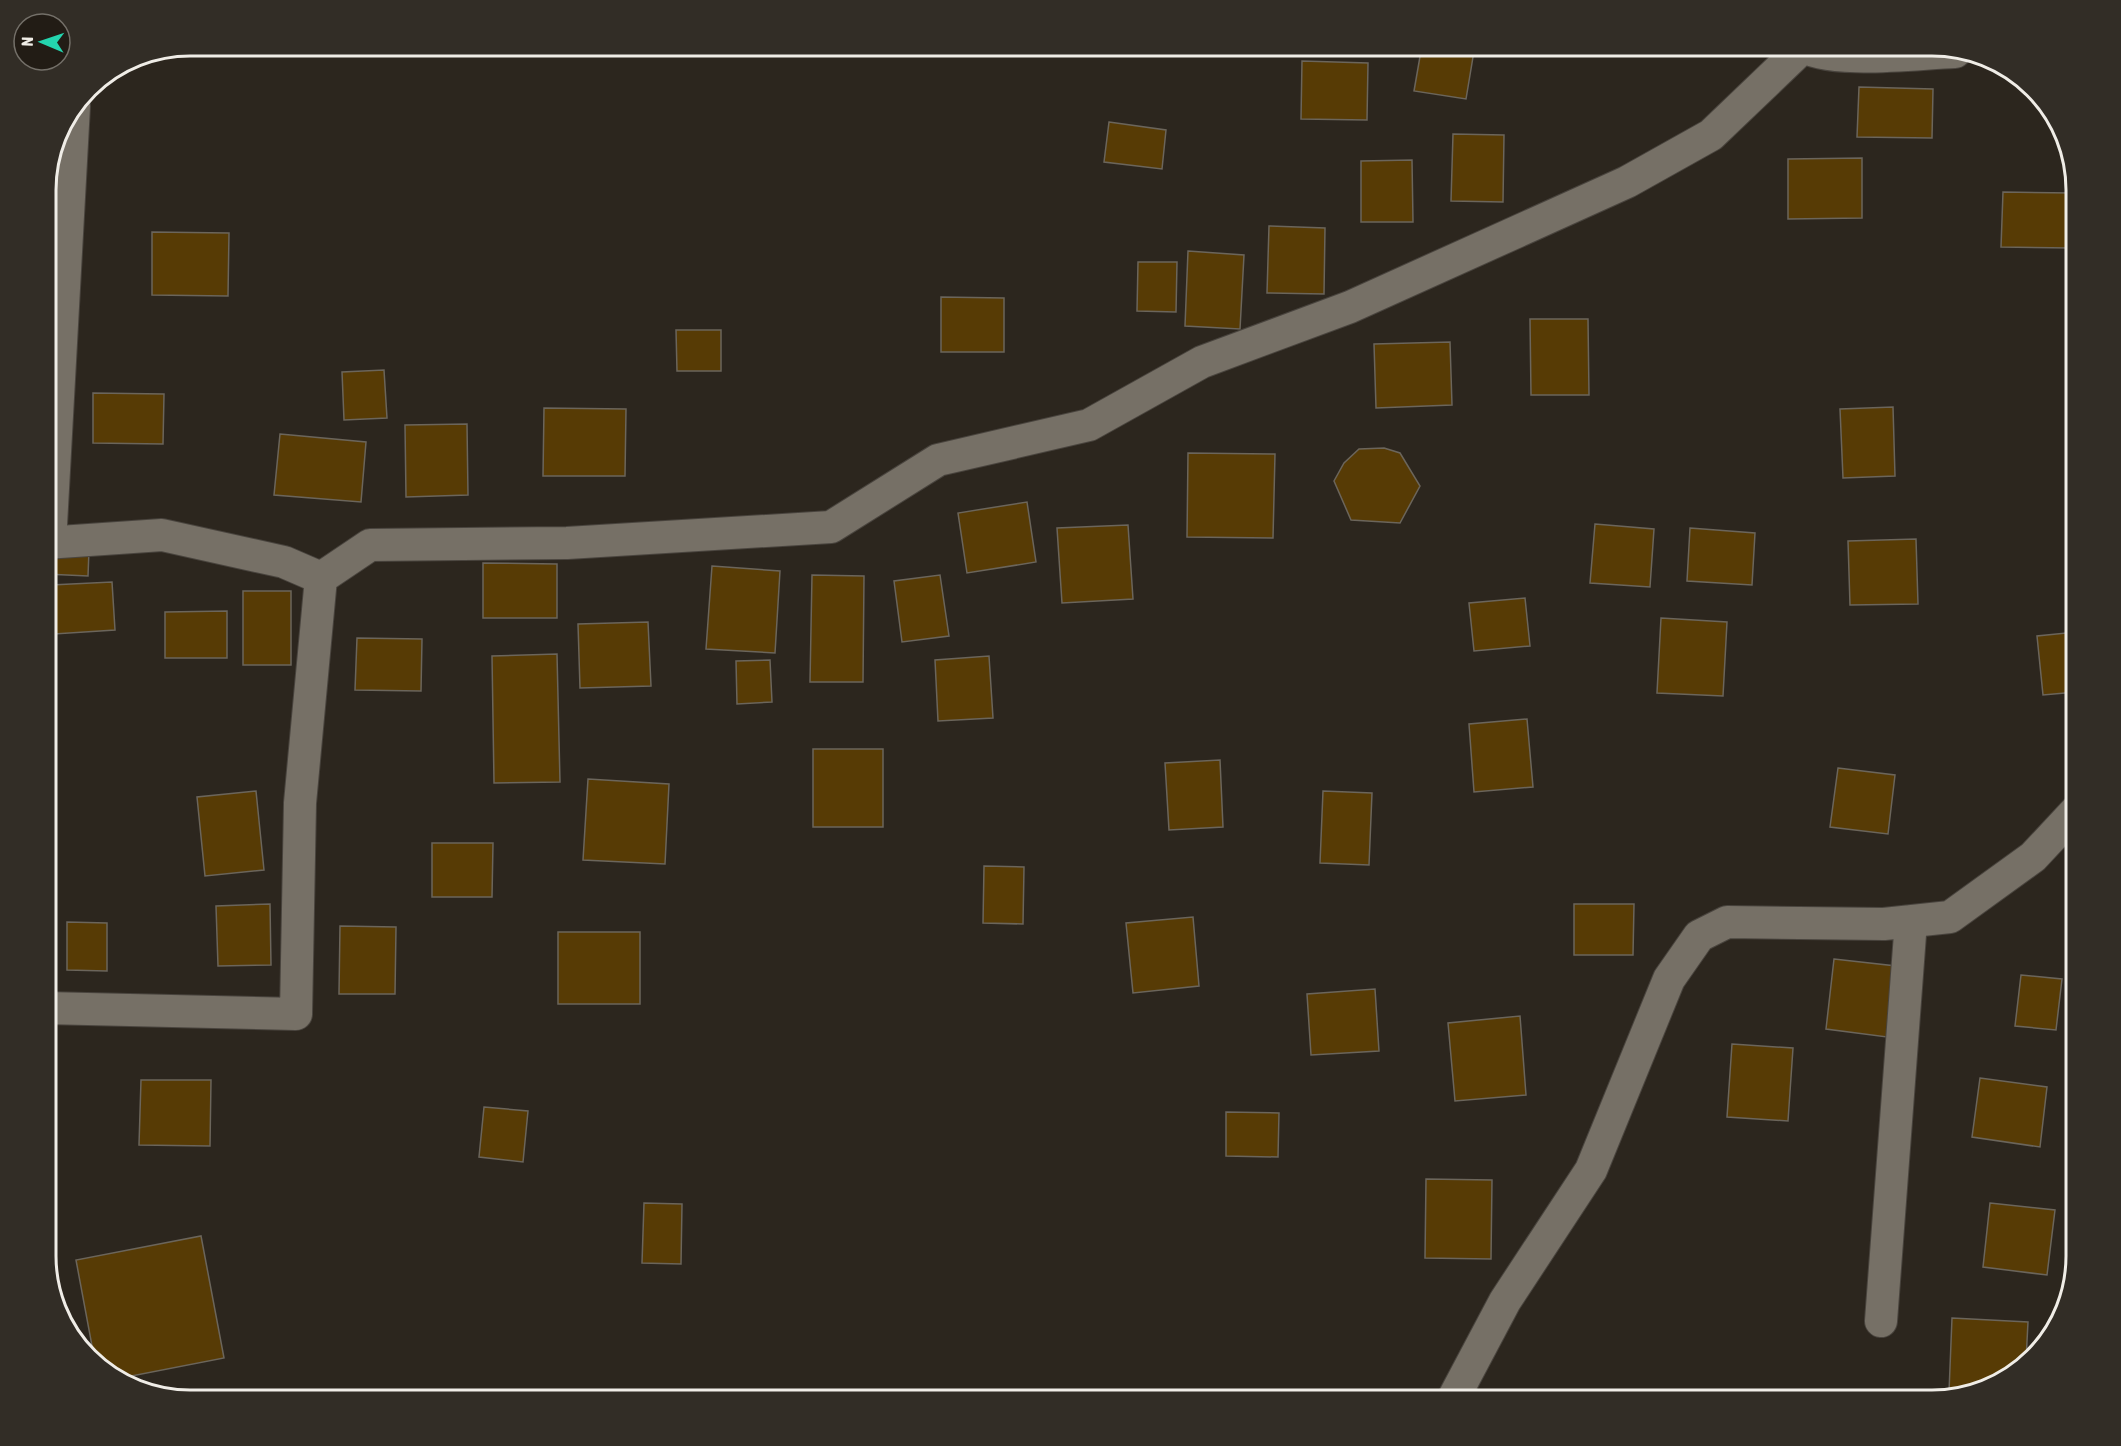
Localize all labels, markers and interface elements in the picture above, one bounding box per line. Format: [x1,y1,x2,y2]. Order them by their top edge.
north arrow [12,12,72,72]
text: N [18,36,36,47]

